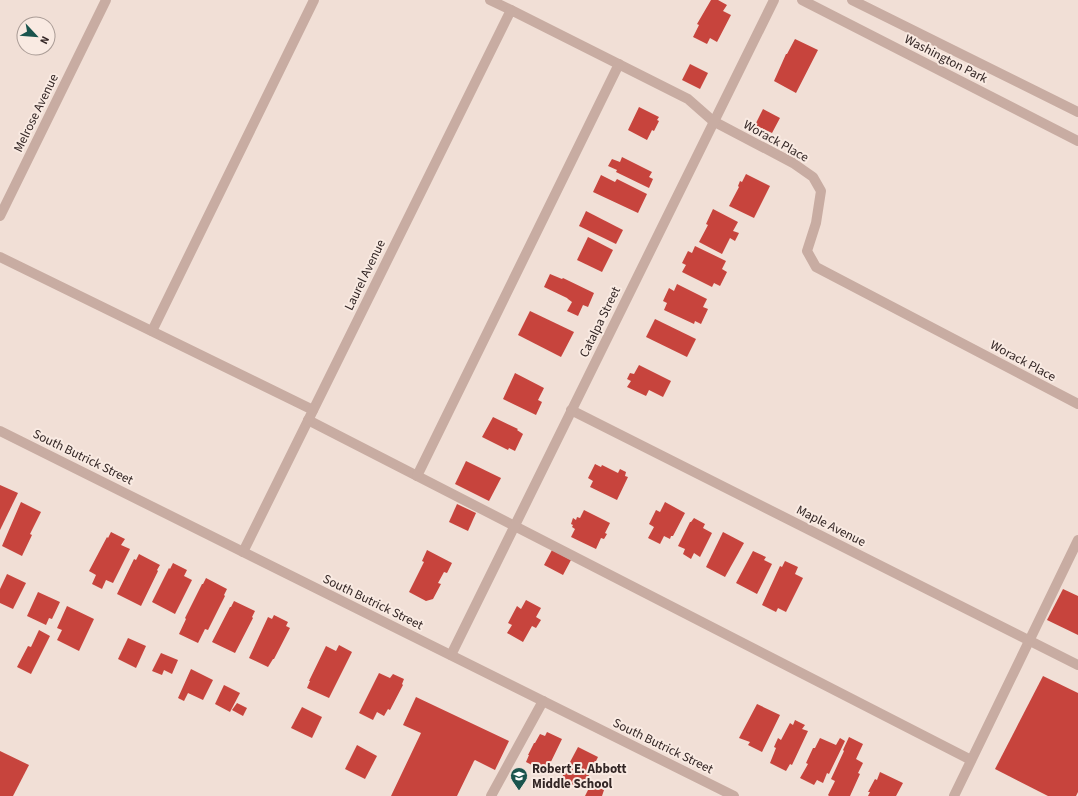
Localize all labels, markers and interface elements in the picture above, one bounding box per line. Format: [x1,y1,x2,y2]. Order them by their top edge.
north arrow [16,16,56,56]
street label: Washington Park [901,30,991,88]
text: N [36,34,53,47]
street label: Melrose Avenue [9,71,63,155]
street label: Worack Place [740,116,812,166]
street label: Laurel Avenue [340,237,390,313]
street label: Catalpa Street [575,283,625,360]
street label: Worack Place [987,336,1059,386]
street label: South Butrick Street [30,425,137,489]
street label: Maple Avenue [793,501,869,551]
street label: South Butrick Street [320,570,427,634]
street label: South Butrick Street [610,714,717,778]
place label: Robert E. Abbott Middle School [532,760,627,793]
school or university icon: Robert E. Abbott Middle School [509,766,529,791]

